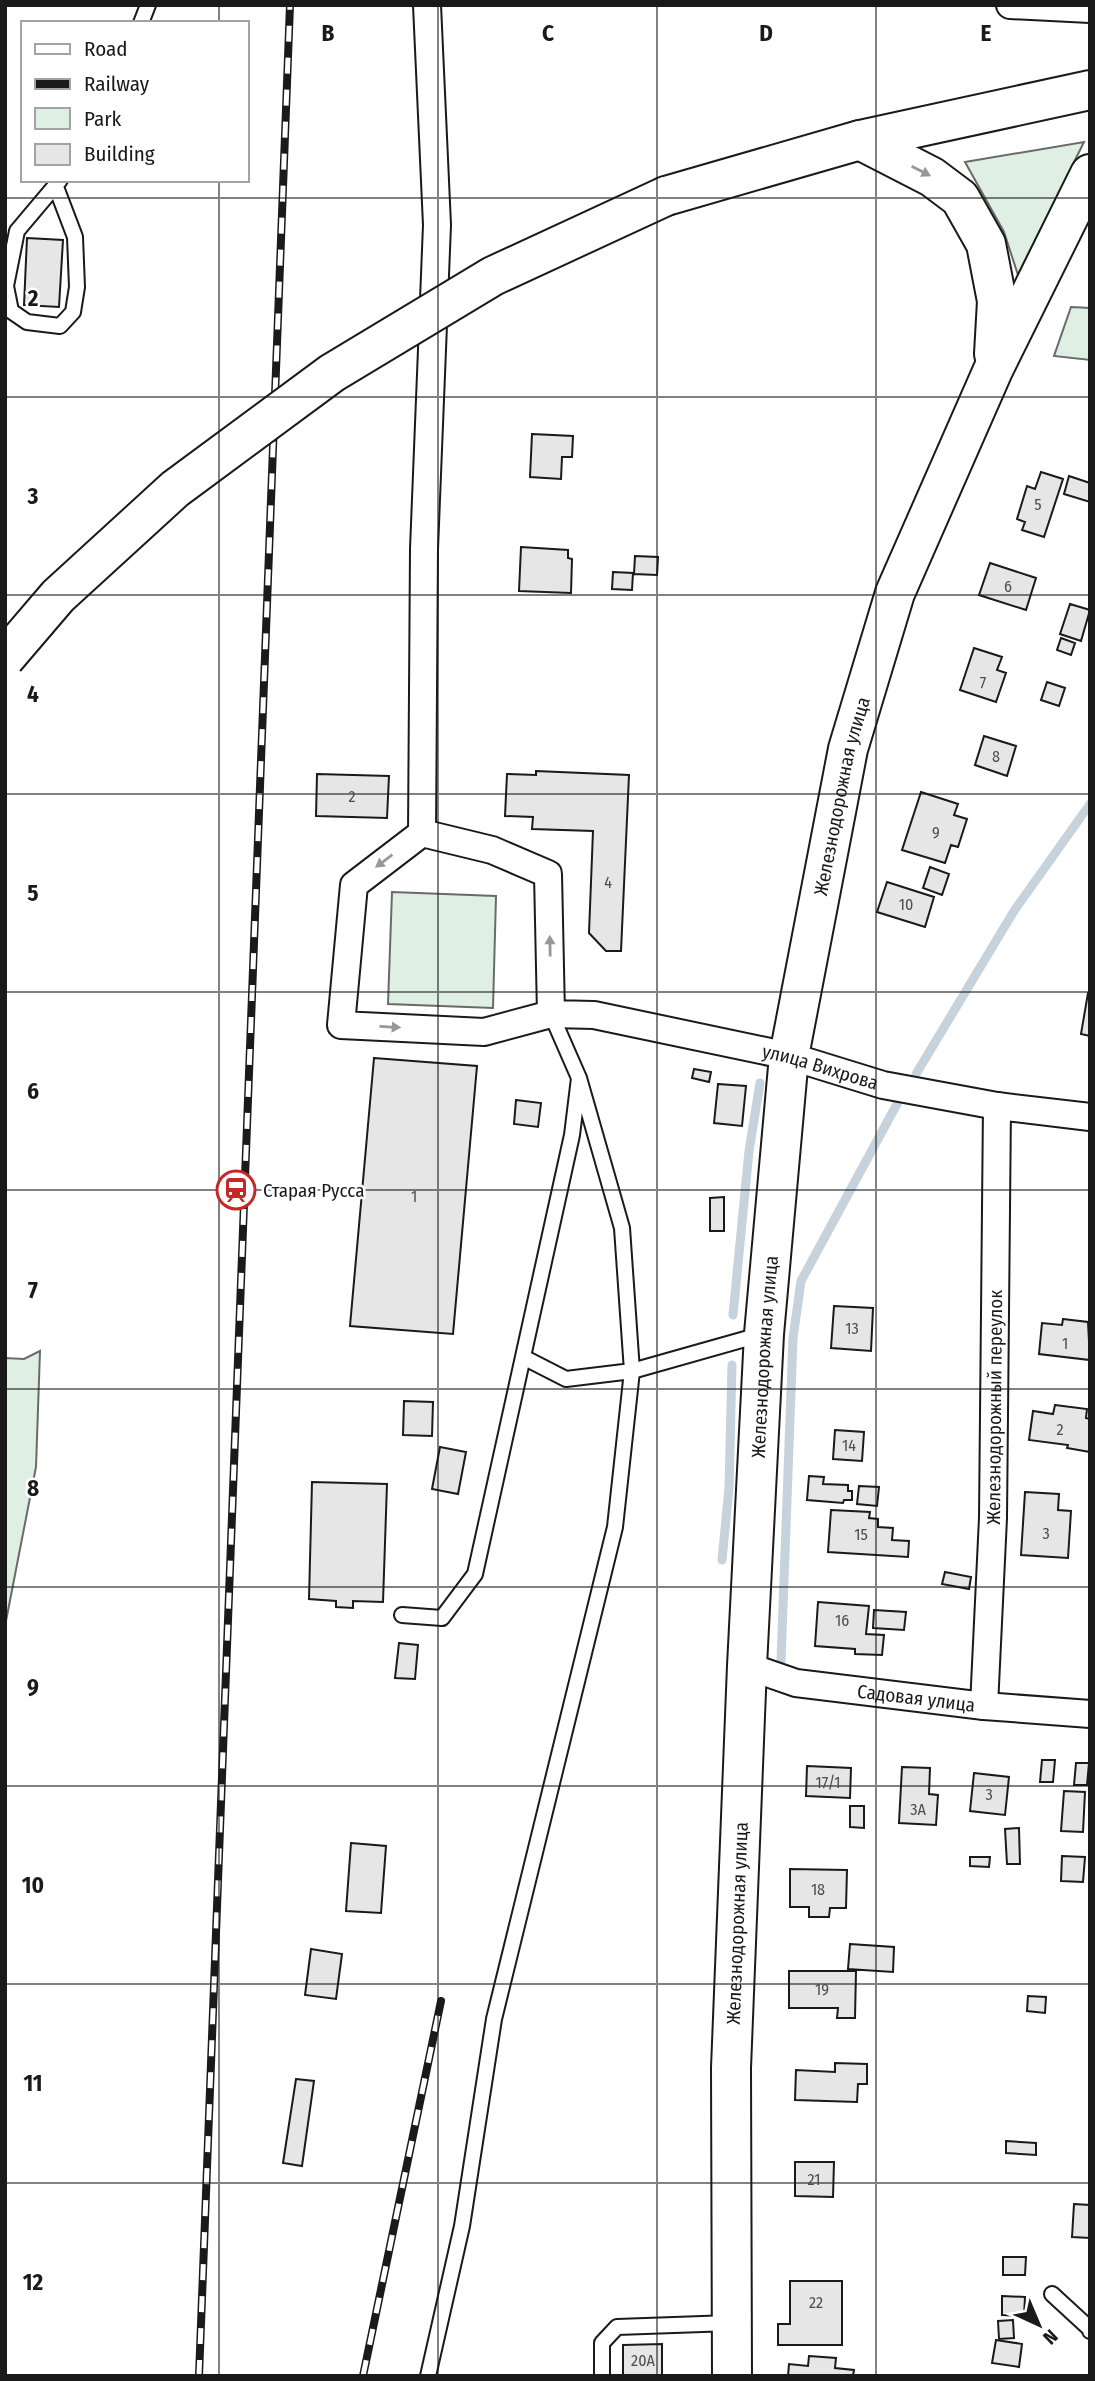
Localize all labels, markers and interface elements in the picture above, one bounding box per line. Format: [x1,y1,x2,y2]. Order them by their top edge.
text: B [322,19,335,47]
text: C [542,19,554,47]
text: D [759,19,773,47]
text: E [981,19,992,47]
legend [21,21,248,182]
text: Road [84,36,128,62]
text: Railway [84,71,150,97]
text: Park [84,106,122,132]
text: Building [84,141,155,167]
one-way arrow [911,165,931,177]
text: 2 [27,284,39,312]
text: 3 [27,482,39,510]
house number: 5 [1034,495,1042,514]
house number: 6 [1004,577,1012,596]
house number: 7 [980,673,987,692]
text: 4 [27,680,39,708]
street label: Железнодорожная улица [809,694,875,897]
house number: 8 [992,747,1000,766]
house number: 2 [348,787,356,806]
house number: 9 [932,823,940,842]
one-way arrow [376,854,394,869]
house number: 4 [604,873,612,892]
text: 5 [27,879,39,907]
house number: 10 [899,895,913,914]
one-way arrow [544,934,555,956]
one-way arrow [379,1022,401,1033]
street label: улица Вихрова [760,1039,881,1094]
text: 6 [27,1077,39,1105]
station icon: Старая Русса [215,1169,257,1211]
place label: Старая Русса [263,1179,364,1202]
house number: 1 [411,1187,417,1206]
street label: Железнодорожная улица [746,1255,782,1459]
text: 7 [28,1276,38,1304]
street label: Железнодорожный переулок [981,1289,1007,1525]
house number: 13 [845,1319,859,1338]
house number: 1 [1062,1334,1068,1353]
house number: 2 [1056,1420,1064,1439]
house number: 14 [842,1436,856,1455]
text: 8 [27,1474,39,1502]
house number: 3 [1042,1524,1050,1543]
house number: 15 [854,1525,868,1544]
house number: 16 [835,1611,849,1630]
text: 9 [27,1673,39,1701]
street label: Садовая улица [856,1679,976,1716]
house number: 17/1 [816,1773,840,1792]
house number: 3 [985,1785,993,1804]
house number: 3А [910,1800,926,1819]
street label: Железнодорожная улица [721,1821,752,2025]
text: 10 [22,1871,44,1899]
house number: 18 [811,1880,825,1899]
house number: 19 [815,1980,829,1999]
text: 11 [23,2069,43,2097]
house number: 21 [808,2170,820,2189]
text: 12 [23,2268,44,2296]
north arrow [1004,2290,1074,2360]
house number: 22 [809,2293,823,2312]
text: N [1038,2325,1063,2349]
house number: 20А [631,2351,655,2370]

